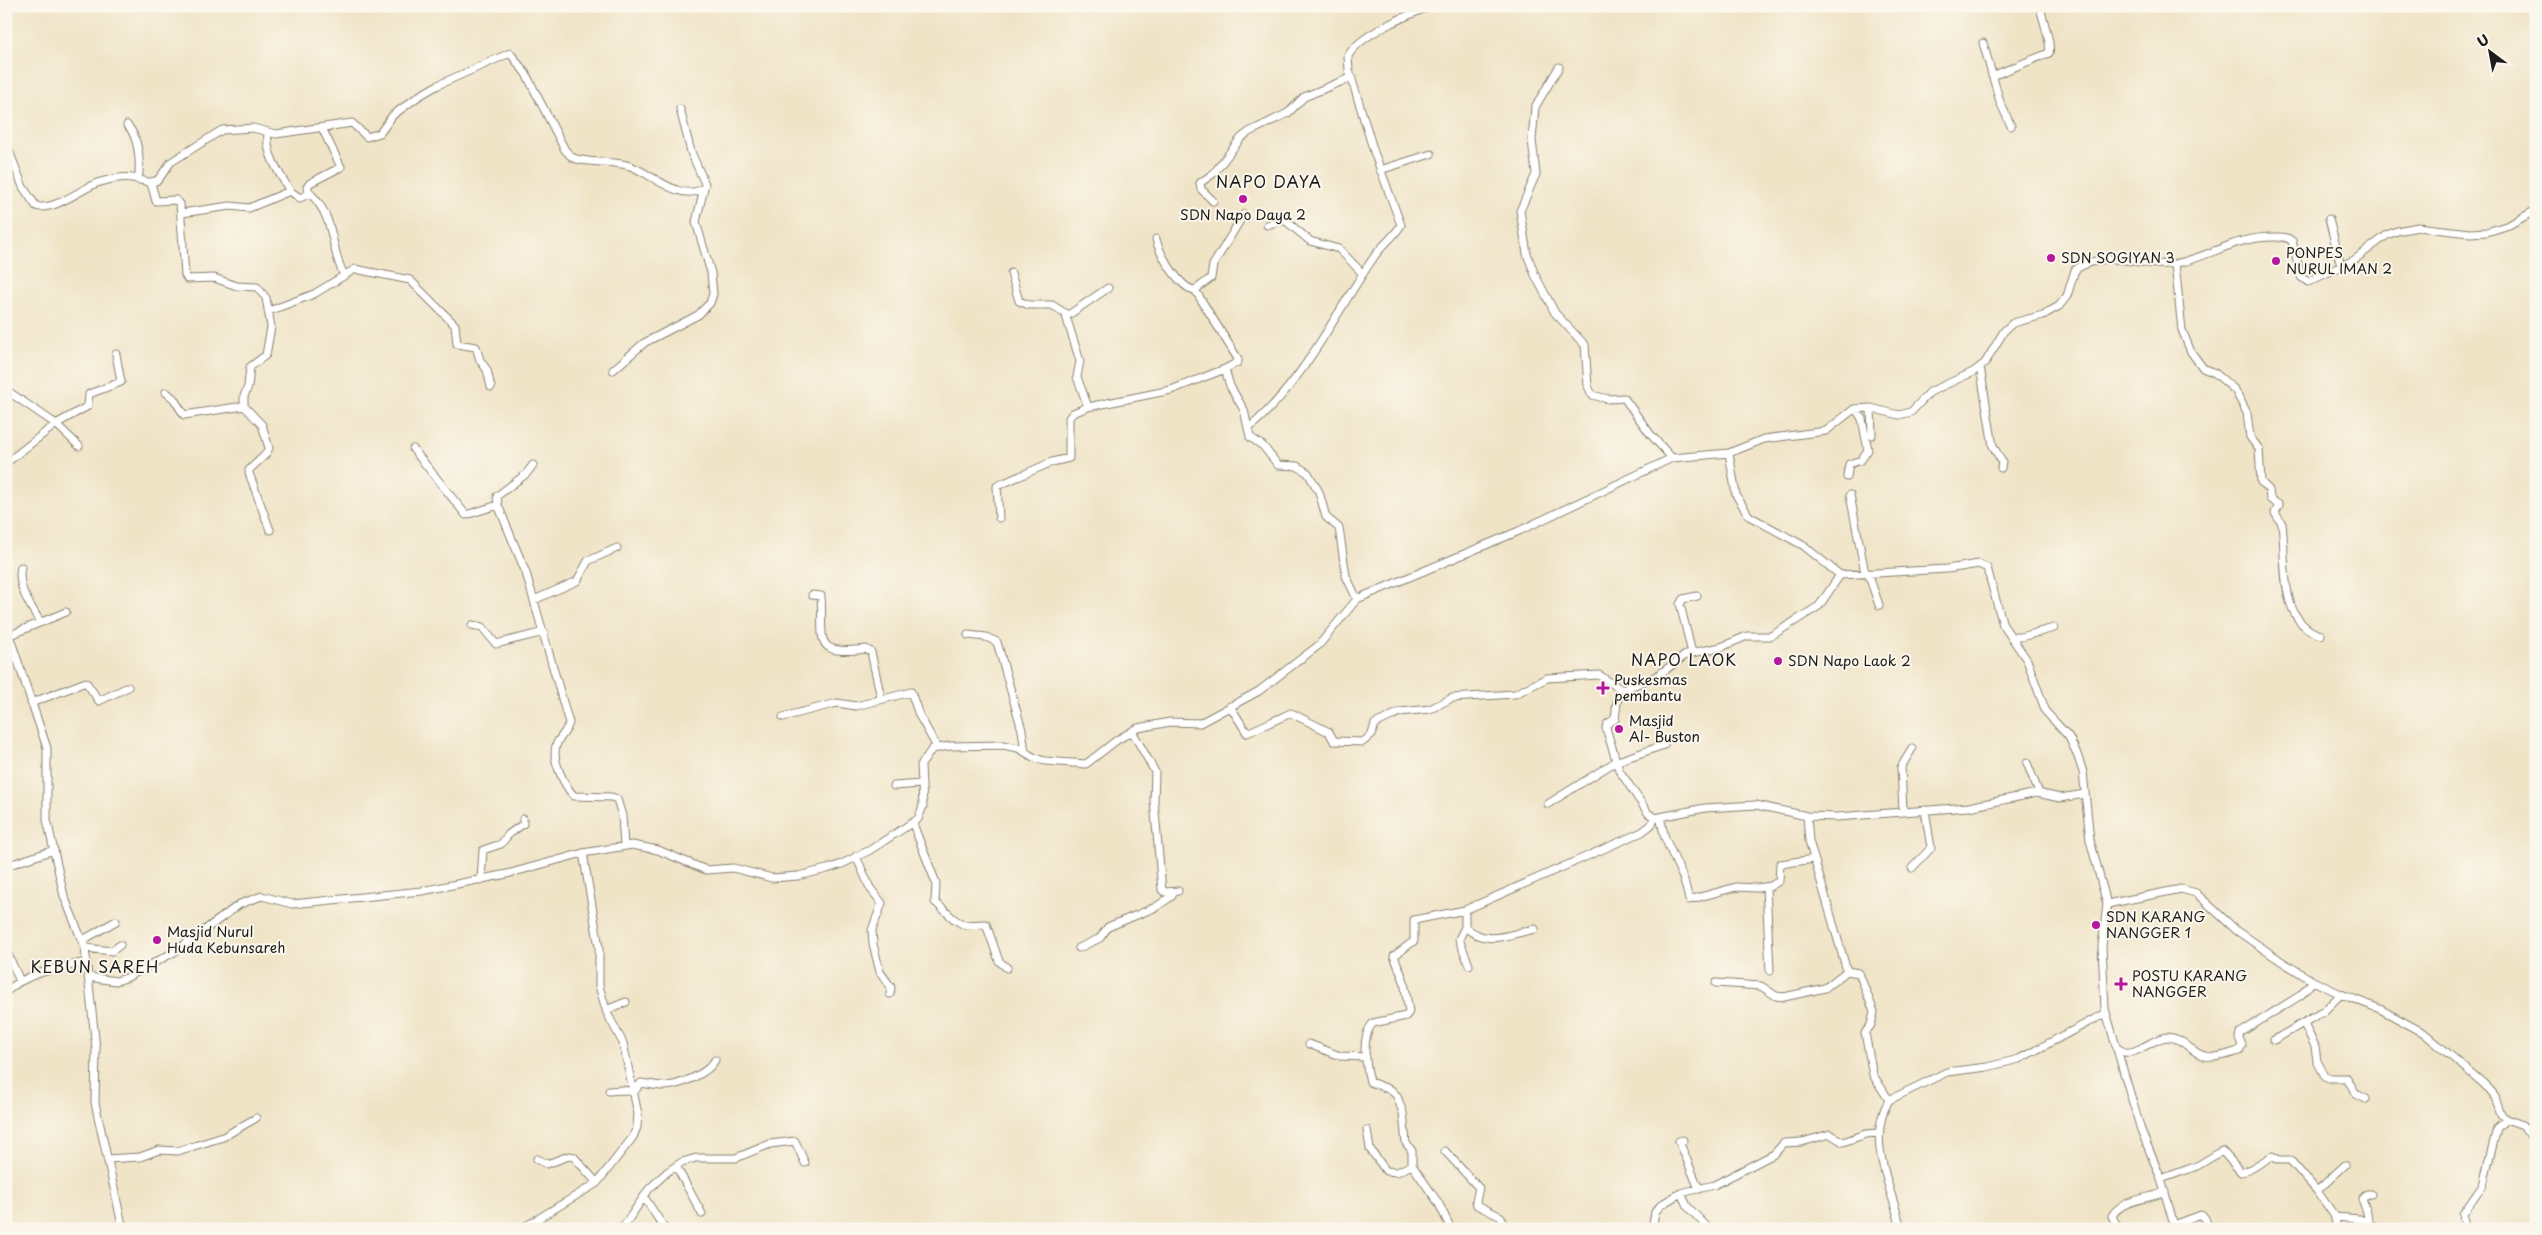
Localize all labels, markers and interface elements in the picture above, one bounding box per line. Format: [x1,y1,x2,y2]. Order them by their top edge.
north arrow [2464,28,2514,78]
text: U [2473,29,2493,52]
district label: NAPO DAYA [1216,169,1322,193]
marker: SDN Napo Daya 2 [1237,193,1249,205]
place label: SDN Napo Daya 2 [1180,204,1306,225]
place label: PONPES NURUL IMAN 2 [2286,242,2392,279]
place label: SDN SOGIYAN 3 [2061,247,2175,268]
marker: SDN SOGIYAN 3 [2045,252,2057,264]
marker: PONPES NURUL IMAN 2 [2270,255,2282,267]
district label: NAPO LAOK [1631,647,1737,671]
place label: SDN Napo Laok 2 [1788,650,1911,671]
marker: SDN Napo Laok 2 [1772,655,1784,667]
place label: Puskesmas pembantu [1614,669,1687,706]
marker: Puskesmas pembantu [1596,681,1610,695]
place label: Masjid Al- Buston [1629,710,1700,747]
marker: Masjid Al- Buston [1613,723,1625,735]
place label: SDN KARANG NANGGER 1 [2106,906,2206,943]
marker: SDN KARANG NANGGER 1 [2090,919,2102,931]
place label: Masjid Nurul Huda Kebunsareh [167,921,285,958]
marker: Masjid Nurul Huda Kebunsareh [151,934,163,946]
district label: KEBUN SAREH [30,954,160,978]
place label: POSTU KARANG NANGGER [2132,965,2248,1002]
marker: POSTU KARANG NANGGER [2114,977,2128,991]

